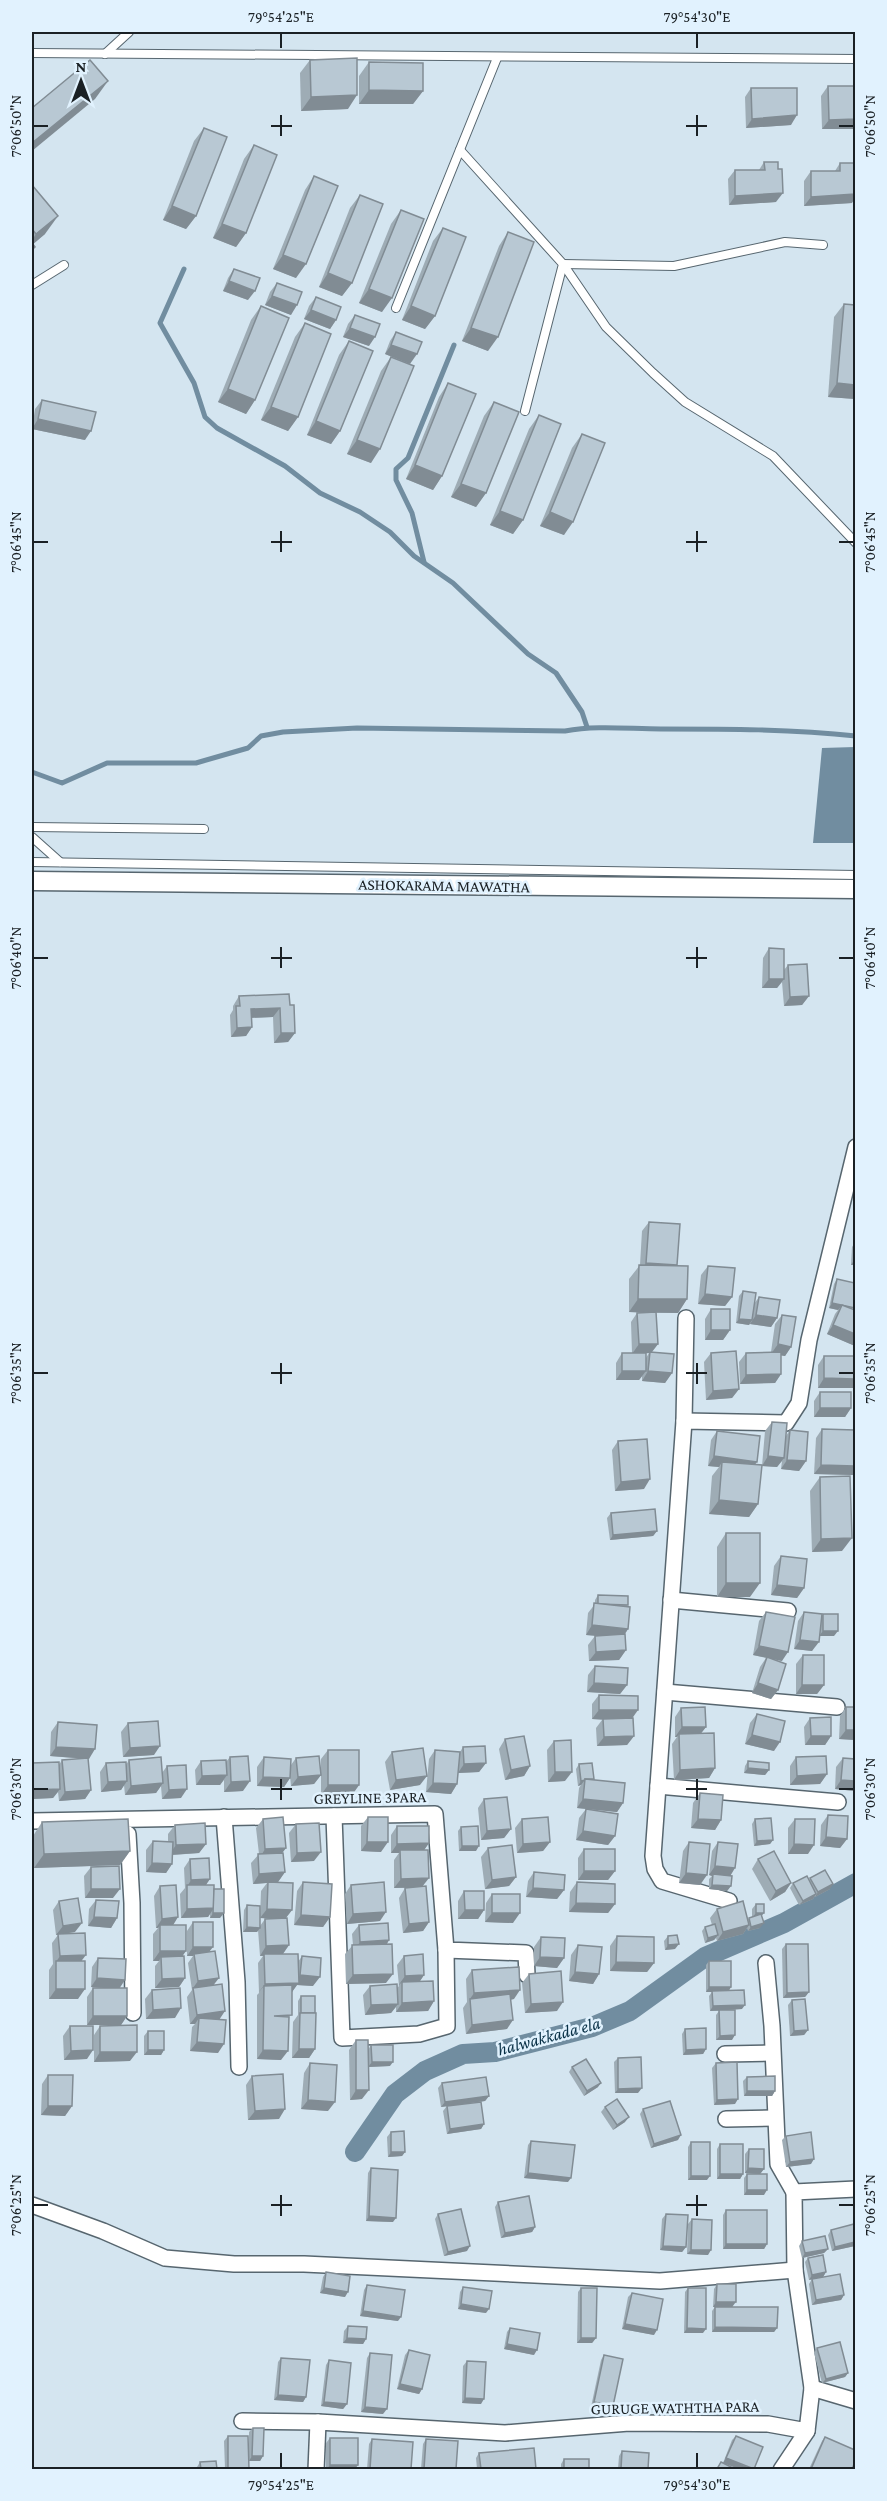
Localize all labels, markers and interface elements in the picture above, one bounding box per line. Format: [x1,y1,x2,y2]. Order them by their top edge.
text: 79°54'25"E [248,9,314,25]
text: 79°54'30"E [664,9,730,25]
north arrow [51,51,111,111]
text: N [76,58,87,75]
text: 7°06'50"N [8,95,24,157]
text: 7°06'50"N [862,95,878,157]
text: 7°06'45"N [8,511,24,573]
text: 7°06'45"N [862,511,878,573]
street label: ASHOKARAMA MAWATHA [358,876,531,896]
text: 7°06'40"N [8,927,24,989]
text: 7°06'40"N [862,927,878,989]
text: 7°06'35"N [8,1342,24,1404]
text: 7°06'35"N [862,1342,878,1404]
text: 7°06'30"N [8,1758,24,1820]
text: 7°06'30"N [862,1758,878,1820]
street label: GREYLINE 3PARA [314,1788,427,1807]
water label: halwakkada ela [495,2013,603,2059]
text: 7°06'25"N [8,2174,24,2236]
text: 7°06'25"N [862,2174,878,2236]
street label: GURUGE WATHTHA PARA [591,2398,760,2417]
text: 79°54'25"E [248,2477,314,2493]
text: 79°54'30"E [664,2477,730,2493]

